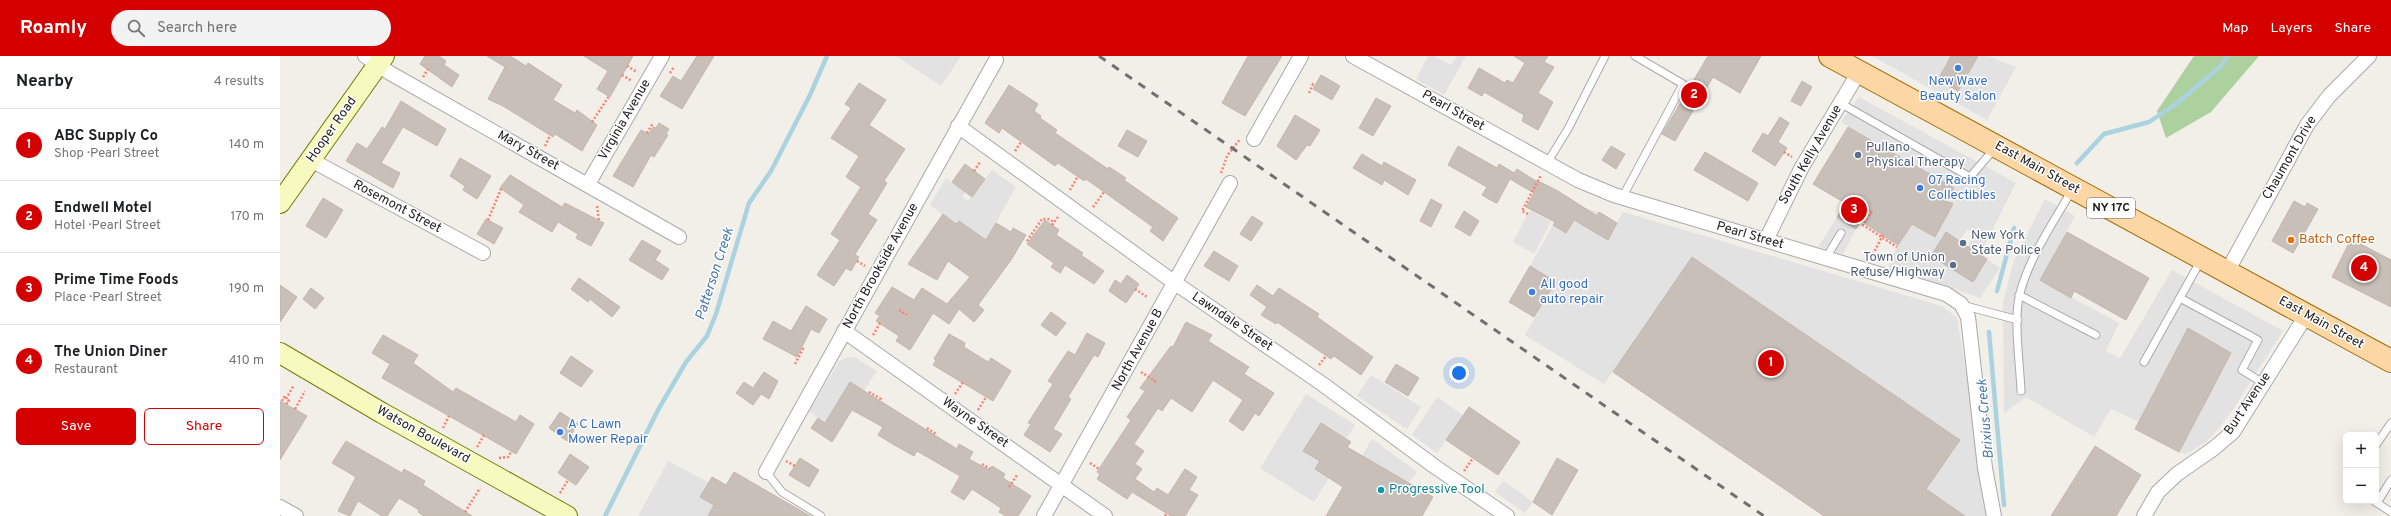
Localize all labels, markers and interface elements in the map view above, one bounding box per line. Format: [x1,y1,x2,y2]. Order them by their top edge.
search box [111,10,391,46]
text: Roamly [20,16,87,40]
icon: search [125,17,147,39]
text: Search here [157,19,237,38]
text: Map [2222,20,2248,37]
text: Layers [2270,20,2312,37]
text: Share [2334,20,2371,37]
marker: New Wave Beauty Salon [1953,63,1963,73]
text: Nearby [16,71,73,93]
text: 4 results [214,74,264,90]
place label: New Wave Beauty Salon [1920,74,1996,105]
street label: Virginia Avenue [595,77,655,163]
pin: 2 [1681,80,1707,110]
street label: Pearl Street [1419,87,1487,135]
street label: Hooper Road [303,94,361,166]
street label: South Kelly Avenue [1776,102,1846,208]
street label: Chaumont Drive [2259,113,2321,203]
text: ABC Supply Co [54,127,158,146]
street label: Mary Street [494,128,562,175]
text: 1 [26,137,32,153]
text: 140 m [229,137,264,153]
street label: East Main Street [1992,138,2082,198]
place label: Pullano Physical Therapy [1866,140,1965,171]
text: Shop · Pearl Street [54,146,159,162]
marker: Pullano Physical Therapy [1853,150,1863,160]
place label: 07 Racing Collectibles [1928,173,1996,204]
street label: Rosemont Street [350,177,444,237]
marker: 07 Racing Collectibles [1915,183,1925,193]
pin: 3 [1841,195,1867,225]
road number: NY 17C [2087,198,2135,218]
text: Endwell Motel [54,199,152,218]
street label: North Brookside Avenue [840,200,922,332]
text: 2 [25,209,33,225]
text: 170 m [230,209,264,225]
text: Hotel · Pearl Street [54,218,161,234]
street label: Pearl Street [1714,219,1786,253]
water label: Patterson Creek [692,225,738,322]
place label: New York State Police [1971,228,2041,259]
place label: Batch Coffee [2299,232,2375,248]
marker: Batch Coffee [2286,235,2296,245]
marker: New York State Police [1958,238,1968,248]
place label: Town of Union Refuse/Highway [1850,250,1945,281]
pin: 4 [2351,253,2377,283]
marker: Town of Union Refuse/Highway [1948,260,1958,270]
text: Prime Time Foods [54,271,179,290]
place label: All good auto repair [1540,277,1604,308]
text: 3 [25,281,33,297]
text: 190 m [229,281,264,297]
marker: All good auto repair [1527,287,1537,297]
street label: Lawndale Street [1188,289,1276,355]
text: Place · Pearl Street [54,290,162,306]
street label: East Main Street [2276,293,2366,353]
street label: North Avenue B [1109,306,1167,394]
text: The Union Diner [54,343,167,362]
pin: 1 [1758,348,1784,378]
text: 4 [25,353,33,369]
text: 410 m [229,353,264,369]
text: Restaurant [54,362,118,378]
your location [1449,363,1469,383]
street label: Burt Avenue [2221,370,2275,438]
water label: Brixius Creek [1974,377,1998,460]
street label: Wayne Street [939,394,1012,452]
street label: Watson Boulevard [373,403,473,467]
button: Save [16,408,136,445]
button: Share [144,408,264,445]
place label: A C Lawn Mower Repair [568,417,648,448]
marker: A C Lawn Mower Repair [555,427,565,437]
map controls [2343,432,2379,504]
button: + [2343,432,2379,468]
button: − [2343,468,2379,504]
place label: Progressive Tool [1389,482,1485,498]
marker: Progressive Tool [1376,485,1386,495]

